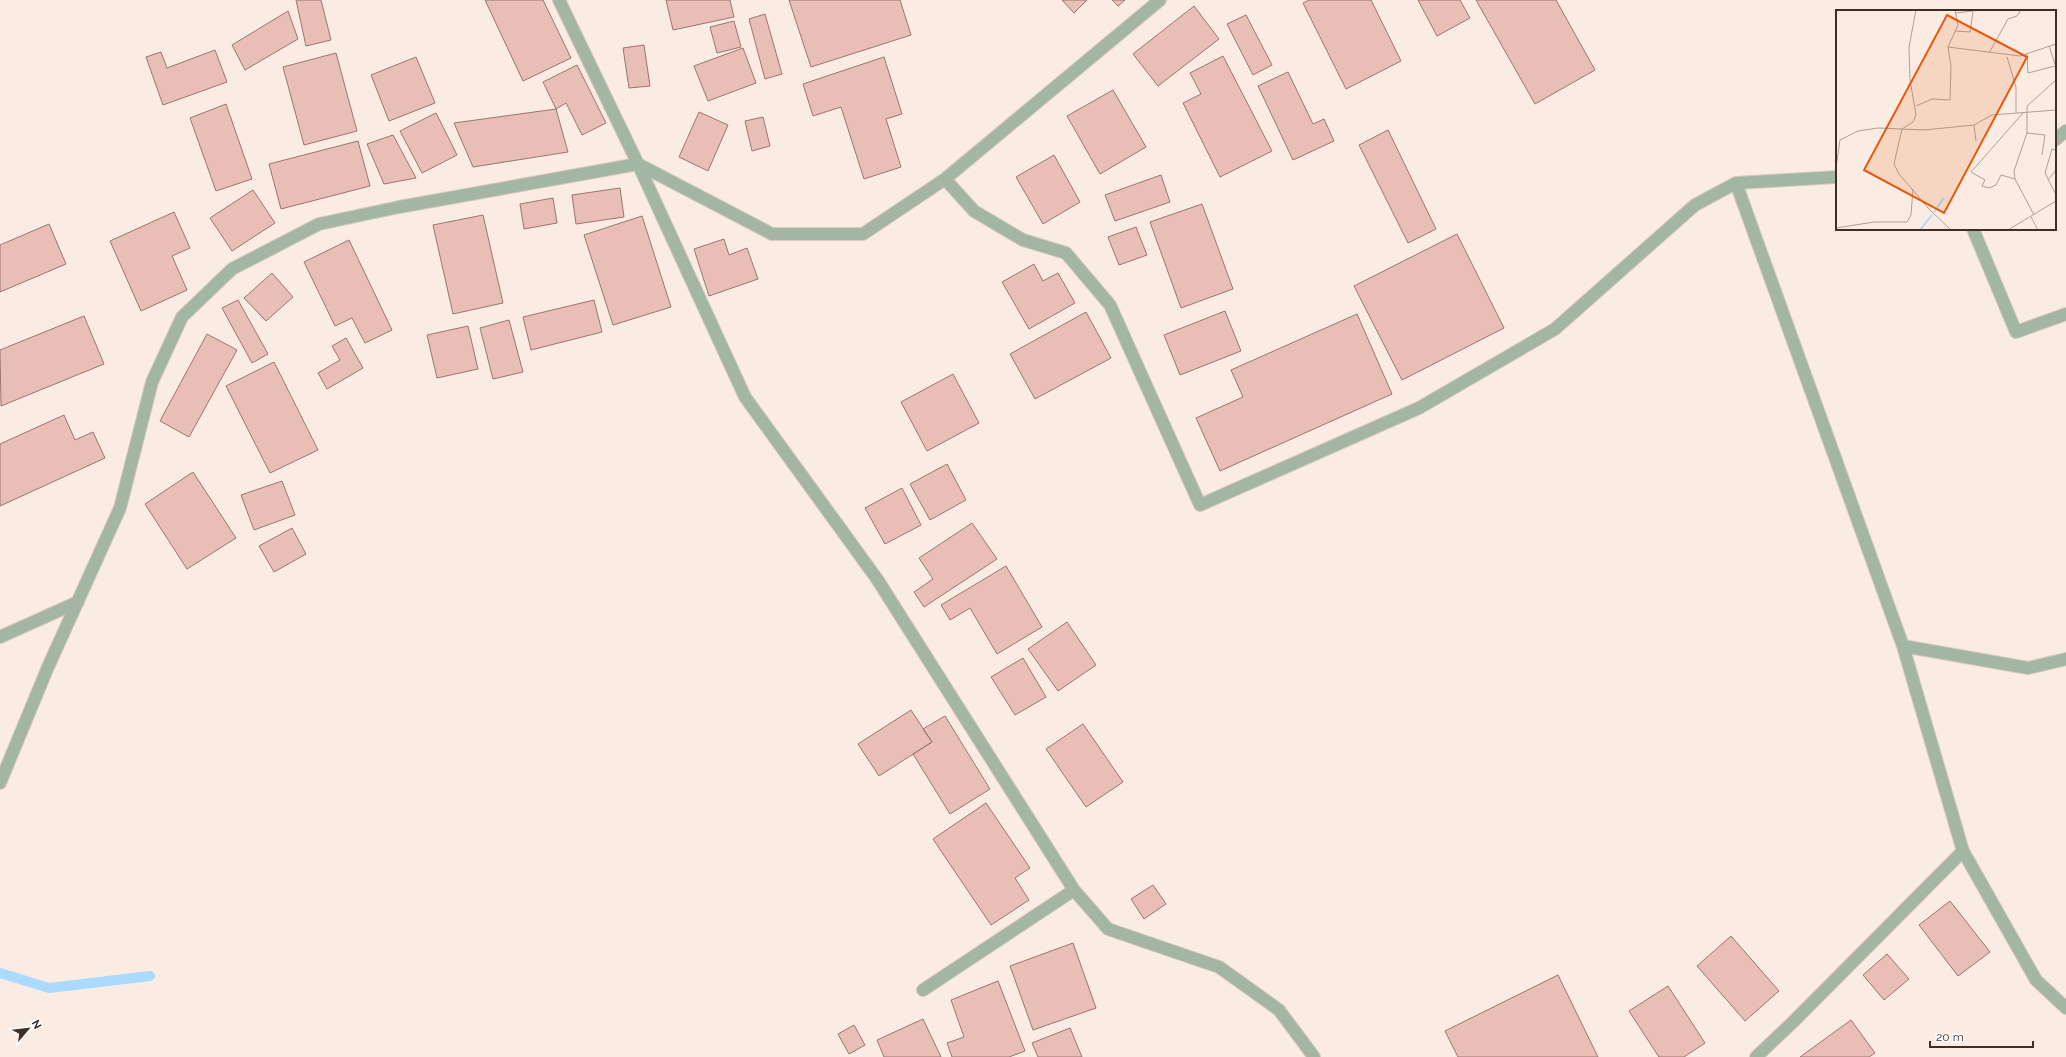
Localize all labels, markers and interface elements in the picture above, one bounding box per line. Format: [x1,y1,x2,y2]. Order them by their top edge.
inset map [1836,10,2056,230]
north arrow [8,1009,48,1049]
text: N [29,1018,44,1031]
scale bar [1930,1023,2033,1049]
text: 20 m [1936,1030,1964,1044]

